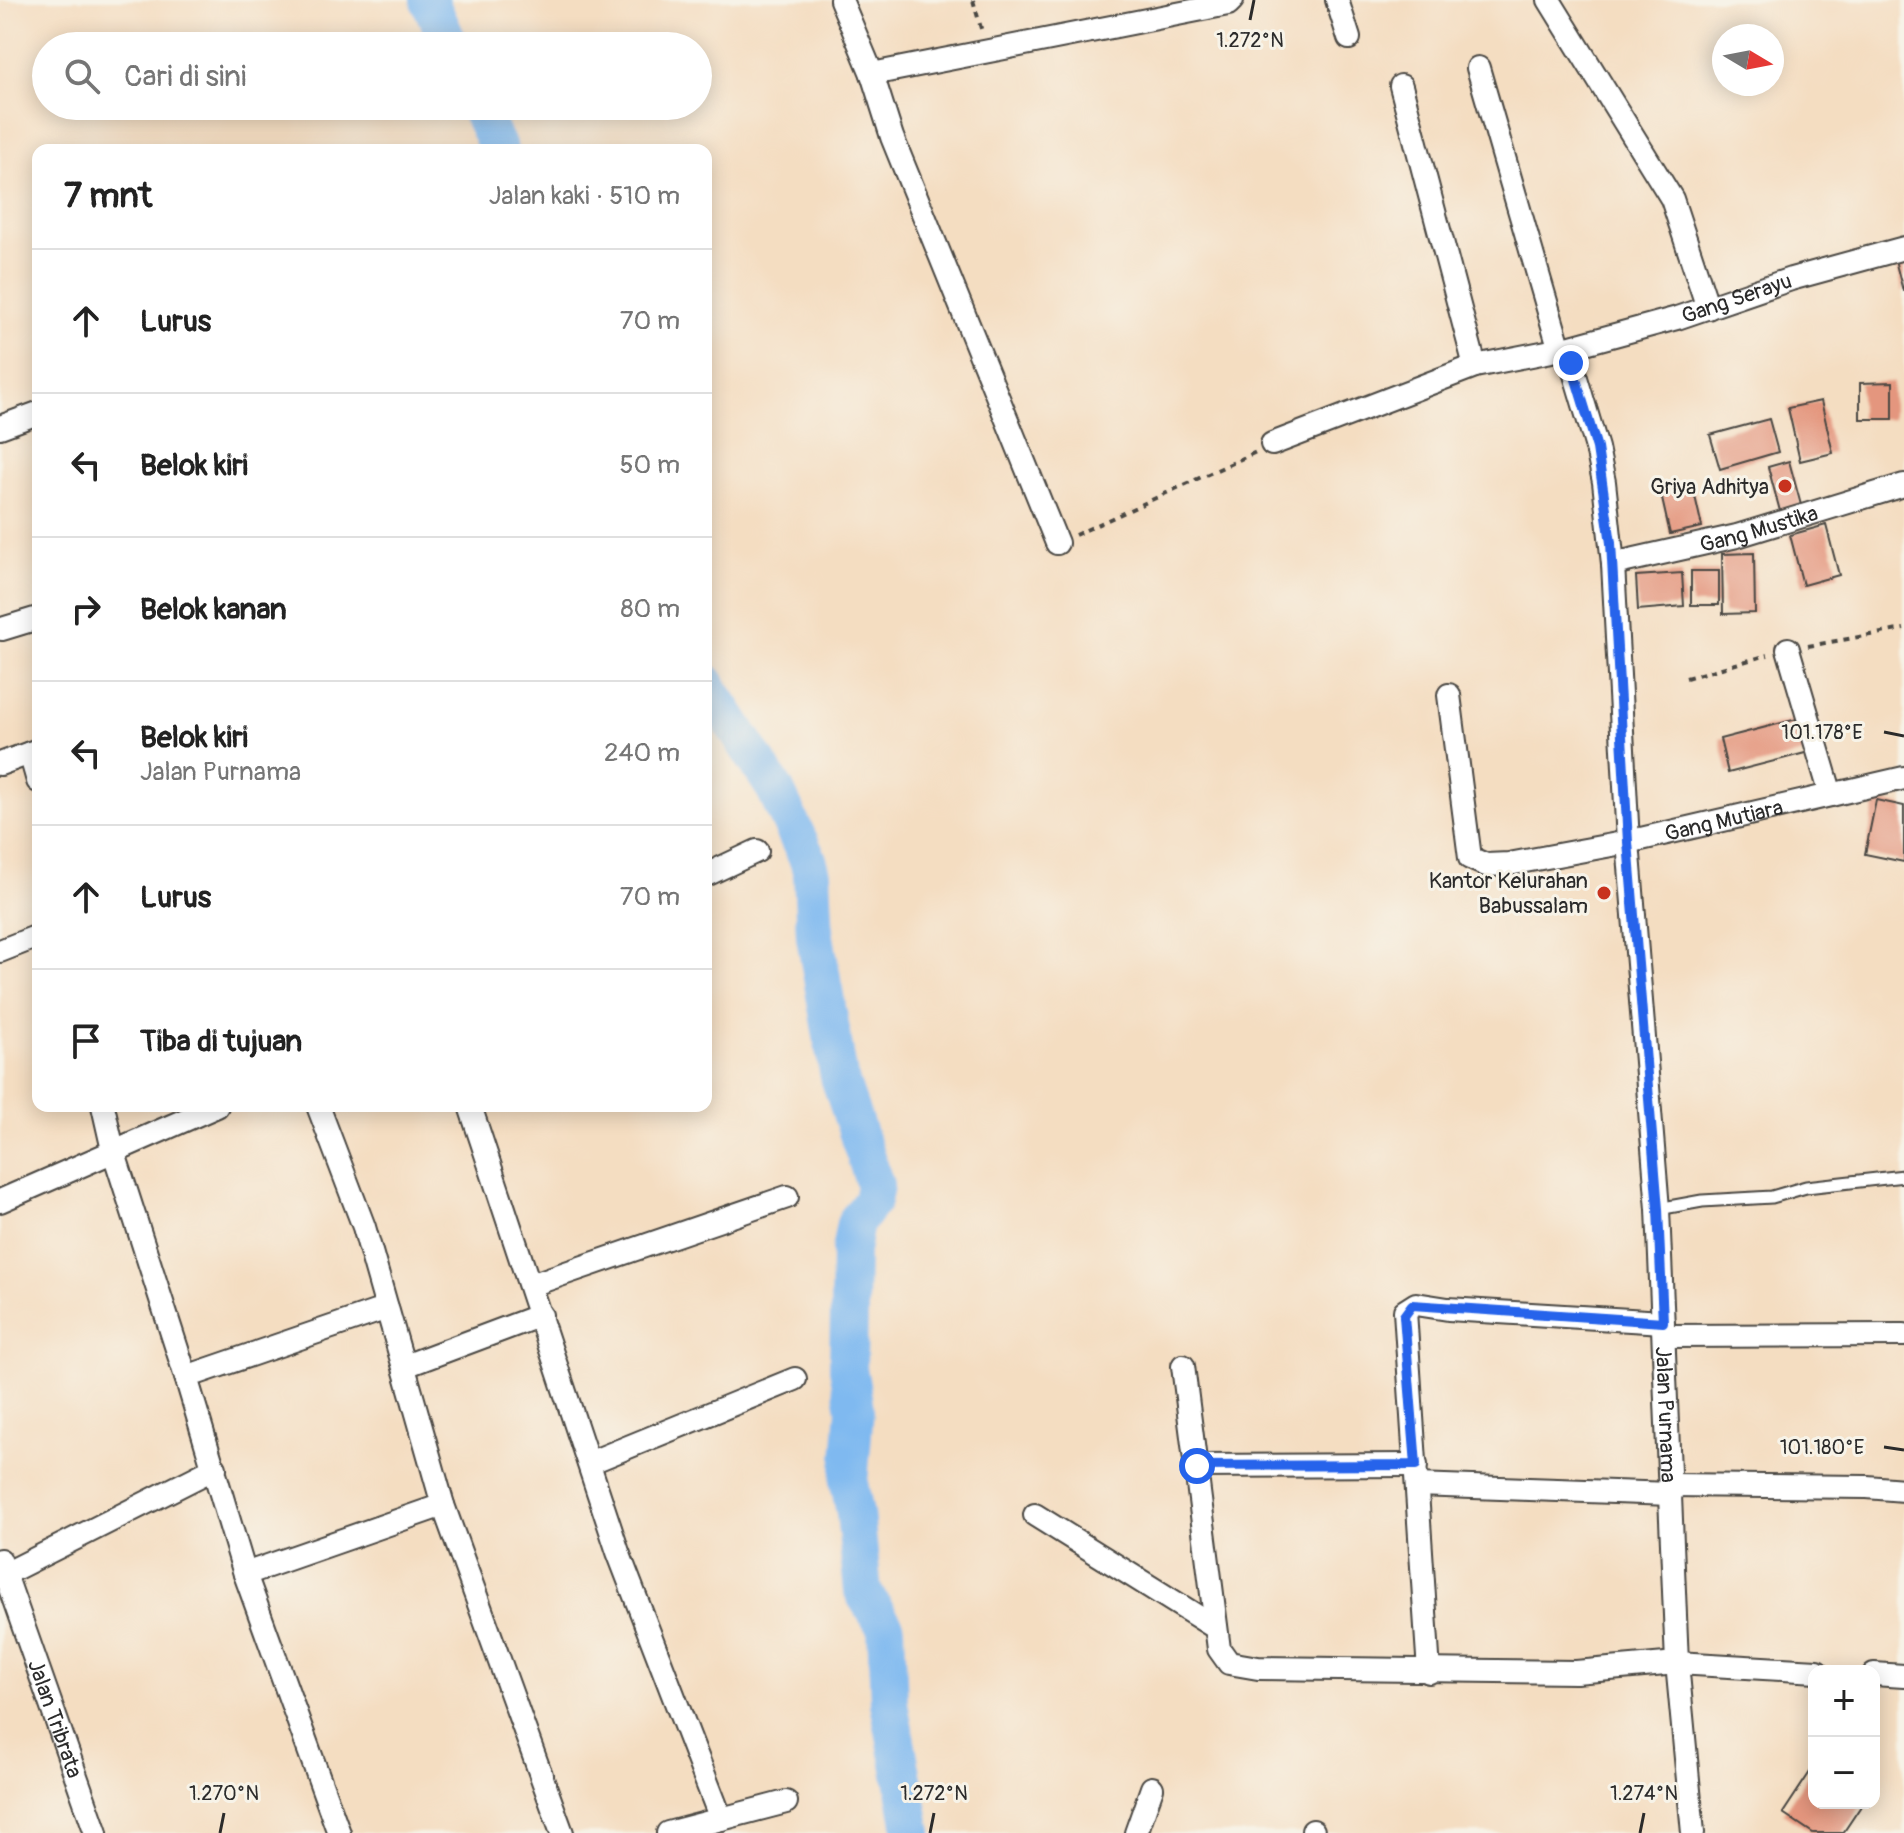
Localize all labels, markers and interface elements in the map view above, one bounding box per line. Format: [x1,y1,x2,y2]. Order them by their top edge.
north arrow [1712,24,1784,96]
text: 1.272°N [1216,28,1284,53]
search box [32,32,712,120]
icon: search [60,54,104,98]
text: Cari di sini [124,58,246,95]
text: 7 mnt [64,175,152,218]
text: Jalan kaki · 510 m [489,180,680,212]
street label: Gang Serayu [1678,267,1796,330]
icon: ahead [64,299,108,343]
text: Lurus [140,303,211,340]
text: 70 m [620,305,680,337]
route end [1553,345,1589,381]
icon: left [64,443,108,487]
text: Belok kiri [140,447,248,484]
text: 50 m [619,449,680,481]
place label: Griya Adhitya [1650,473,1769,501]
marker: Griya Adhitya [1776,477,1794,495]
street label: Gang Mustika [1697,499,1821,559]
icon: right [64,587,108,631]
text: Belok kanan [140,591,287,628]
text: 80 m [620,593,680,625]
text: Belok kiri [140,719,248,756]
text: 101.178°E [1781,720,1863,745]
icon: left [64,731,108,775]
text: 240 m [604,737,680,769]
text: Jalan Purnama [140,756,301,788]
street label: Gang Mutiara [1662,794,1786,848]
place label: Kantor Kelurahan Babussalam [1429,867,1588,920]
icon: ahead [64,875,108,919]
text: Lurus [140,879,211,916]
text: 70 m [620,881,680,913]
marker: Kantor Kelurahan Babussalam [1595,884,1613,902]
icon: arrive [64,1019,108,1063]
text: Tiba di tujuan [140,1023,302,1060]
street label: Jalan Purnama [1649,1346,1682,1483]
text: 101.180°E [1780,1435,1864,1460]
route start [1179,1448,1215,1484]
street label: Jalan Tribrata [21,1656,88,1782]
map controls [1808,1665,1880,1809]
button: + [1808,1665,1880,1737]
button: − [1808,1737,1880,1809]
text: 1.270°N [189,1781,259,1806]
text: 1.272°N [900,1781,968,1806]
text: 1.274°N [1610,1781,1678,1806]

